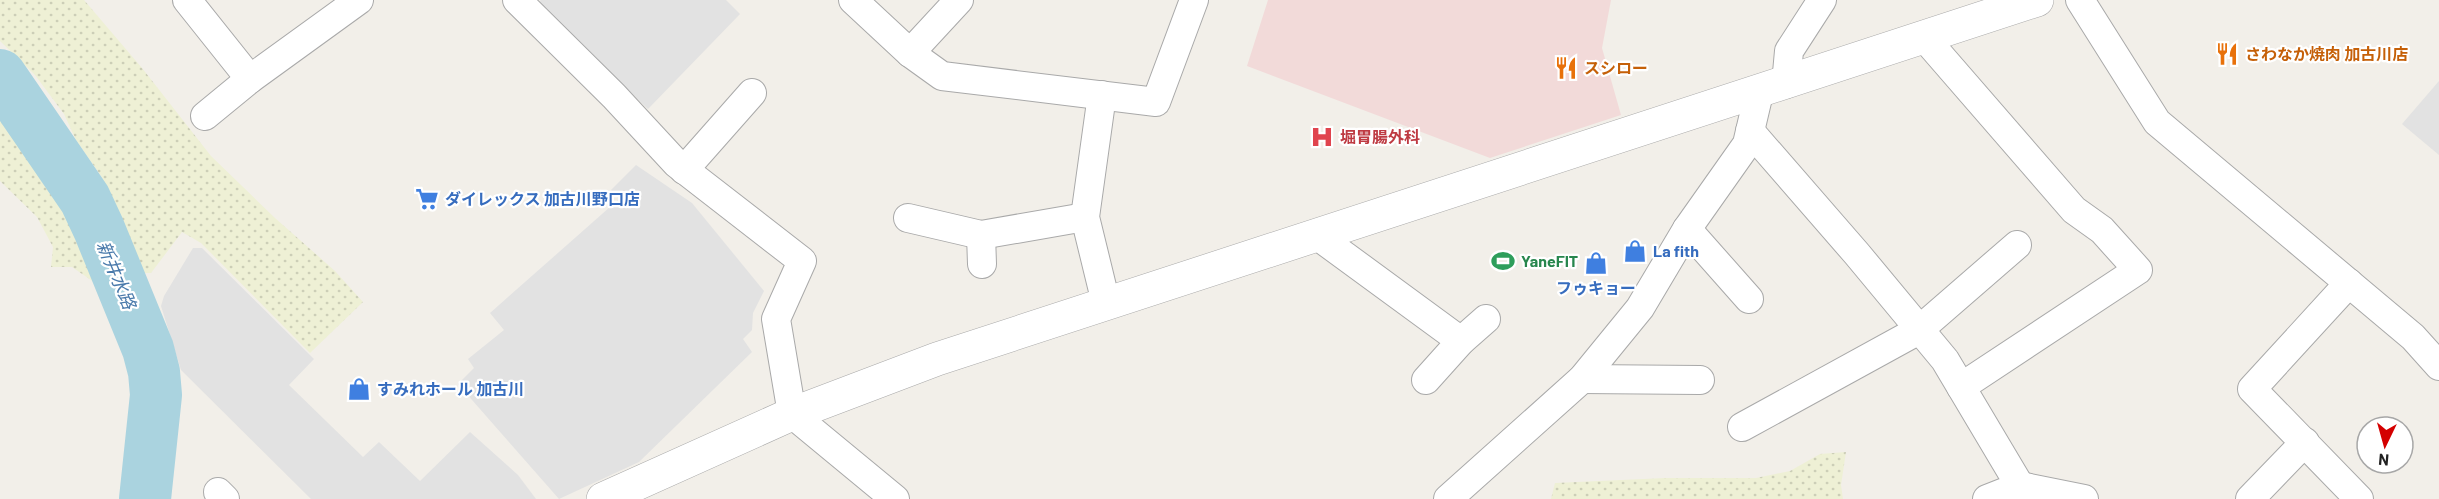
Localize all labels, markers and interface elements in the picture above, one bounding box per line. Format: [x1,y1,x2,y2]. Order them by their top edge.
restaurant icon: さわなか焼肉 加古川店 [2214,41,2240,67]
place label: さわなか焼肉 加古川店 [2245,44,2408,63]
restaurant icon: スシロー [1553,55,1579,81]
place label: スシロー [1584,58,1648,77]
hospital icon: 堀胃腸外科 [1309,124,1335,150]
place label: 堀胃腸外科 [1340,127,1420,146]
supermarket icon: ダイレックス 加古川野口店 [414,186,440,212]
place label: ダイレックス 加古川野口店 [445,189,640,208]
water label: 新井水路 [93,237,142,314]
shop icon: La fith [1622,238,1648,264]
place label: La fith [1653,241,1699,260]
sports icon: YaneFIT [1490,248,1516,274]
shop icon: フゥキョー [1583,250,1609,276]
place label: YaneFIT [1521,251,1578,270]
place label: フゥキョー [1556,278,1636,297]
shop icon: すみれホール 加古川 [346,376,372,402]
place label: すみれホール 加古川 [377,379,524,398]
north arrow [2355,415,2415,475]
text: N [2378,451,2390,470]

